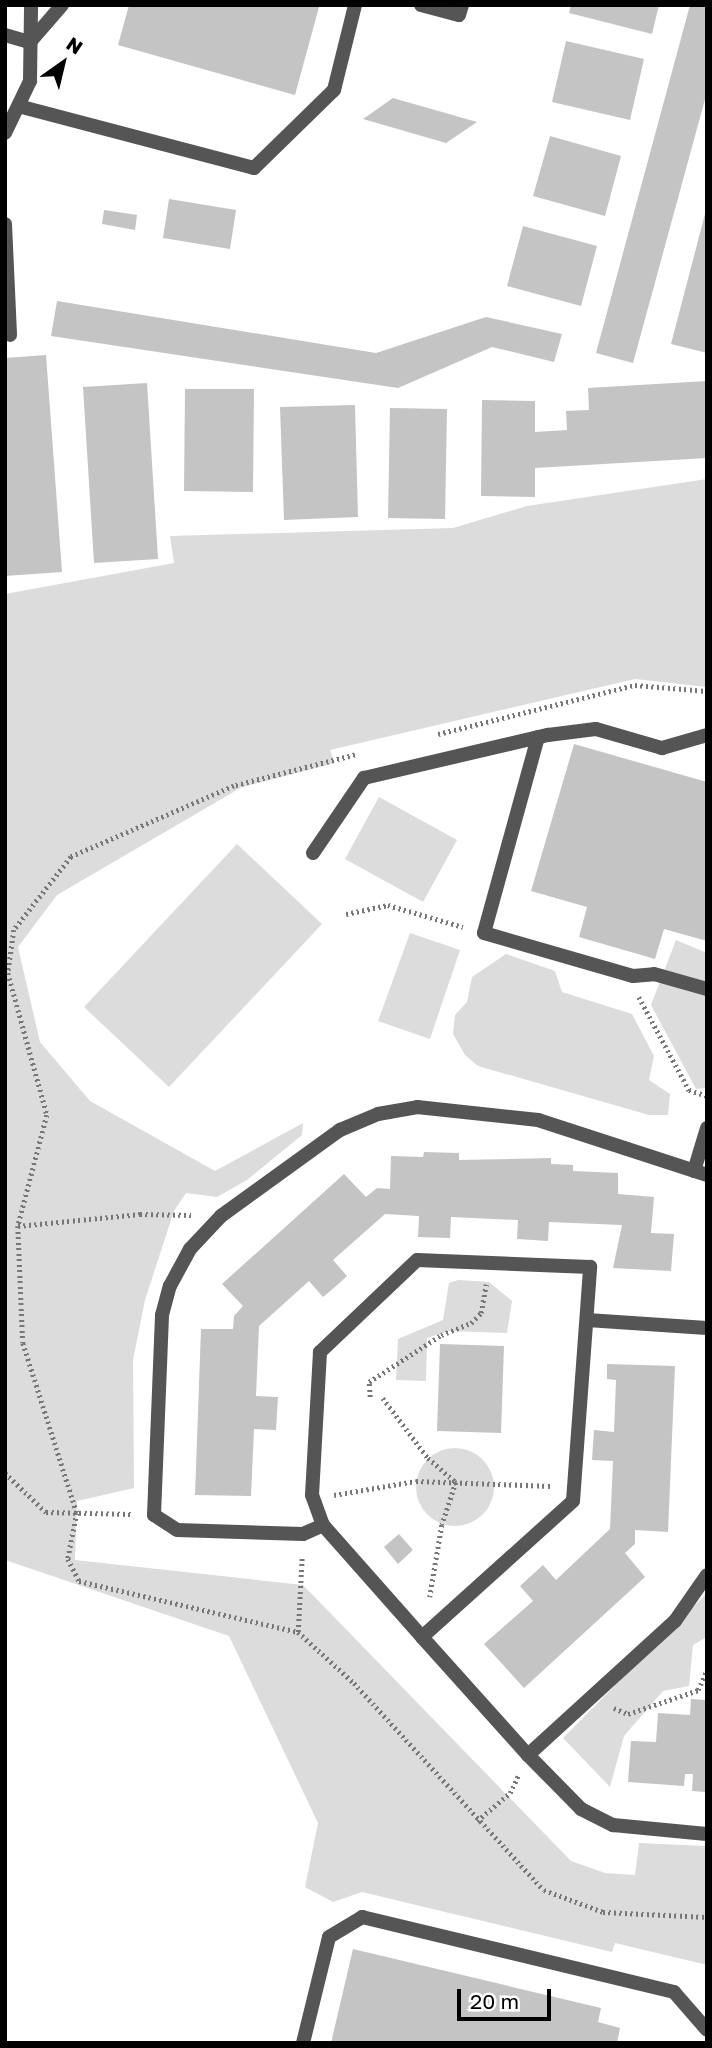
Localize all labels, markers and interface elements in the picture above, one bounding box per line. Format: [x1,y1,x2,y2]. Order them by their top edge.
north arrow [28,28,98,98]
text: N [63,32,87,59]
scale bar [460,1974,554,2018]
text: 20 m [470,1988,519,2014]

